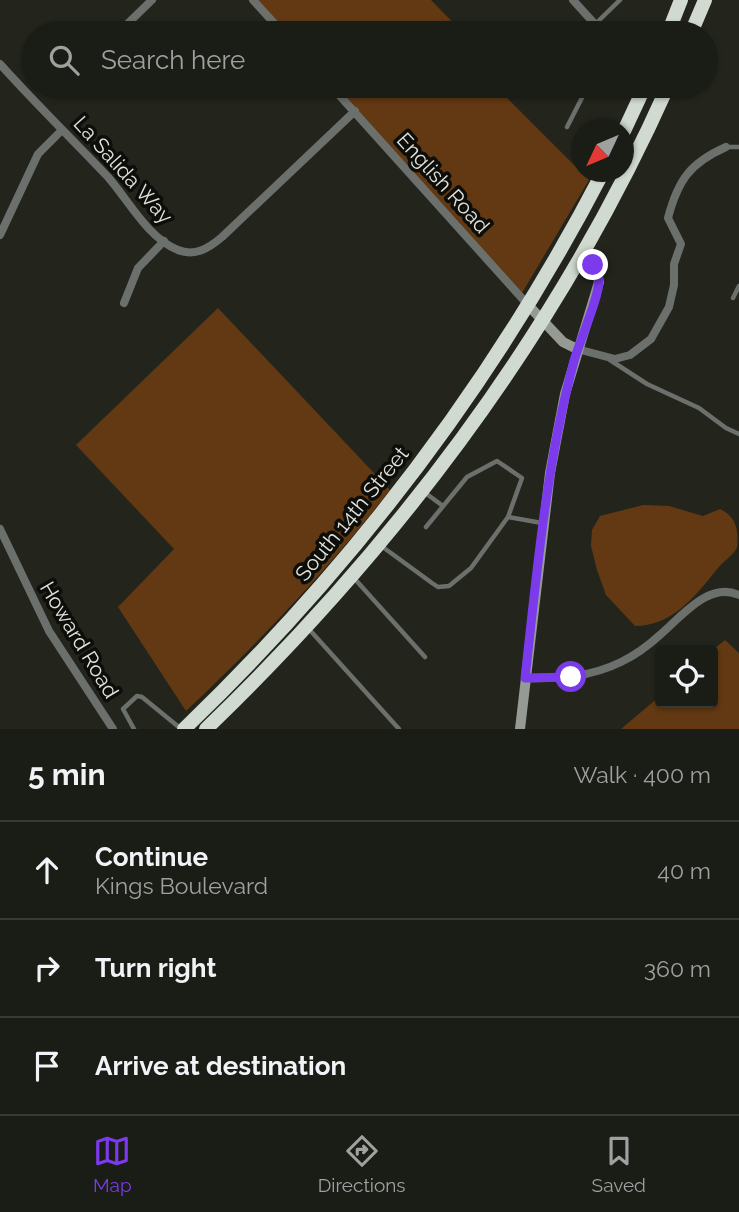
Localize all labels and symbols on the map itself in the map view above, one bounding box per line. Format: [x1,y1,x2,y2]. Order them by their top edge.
street label: La Salida Way [69,111,178,229]
north arrow [571,119,634,182]
street label: English Road [392,127,495,238]
route end [577,249,608,280]
street label: South 14th Street [290,441,413,586]
street label: Howard Road [35,577,124,703]
route start [555,661,586,692]

